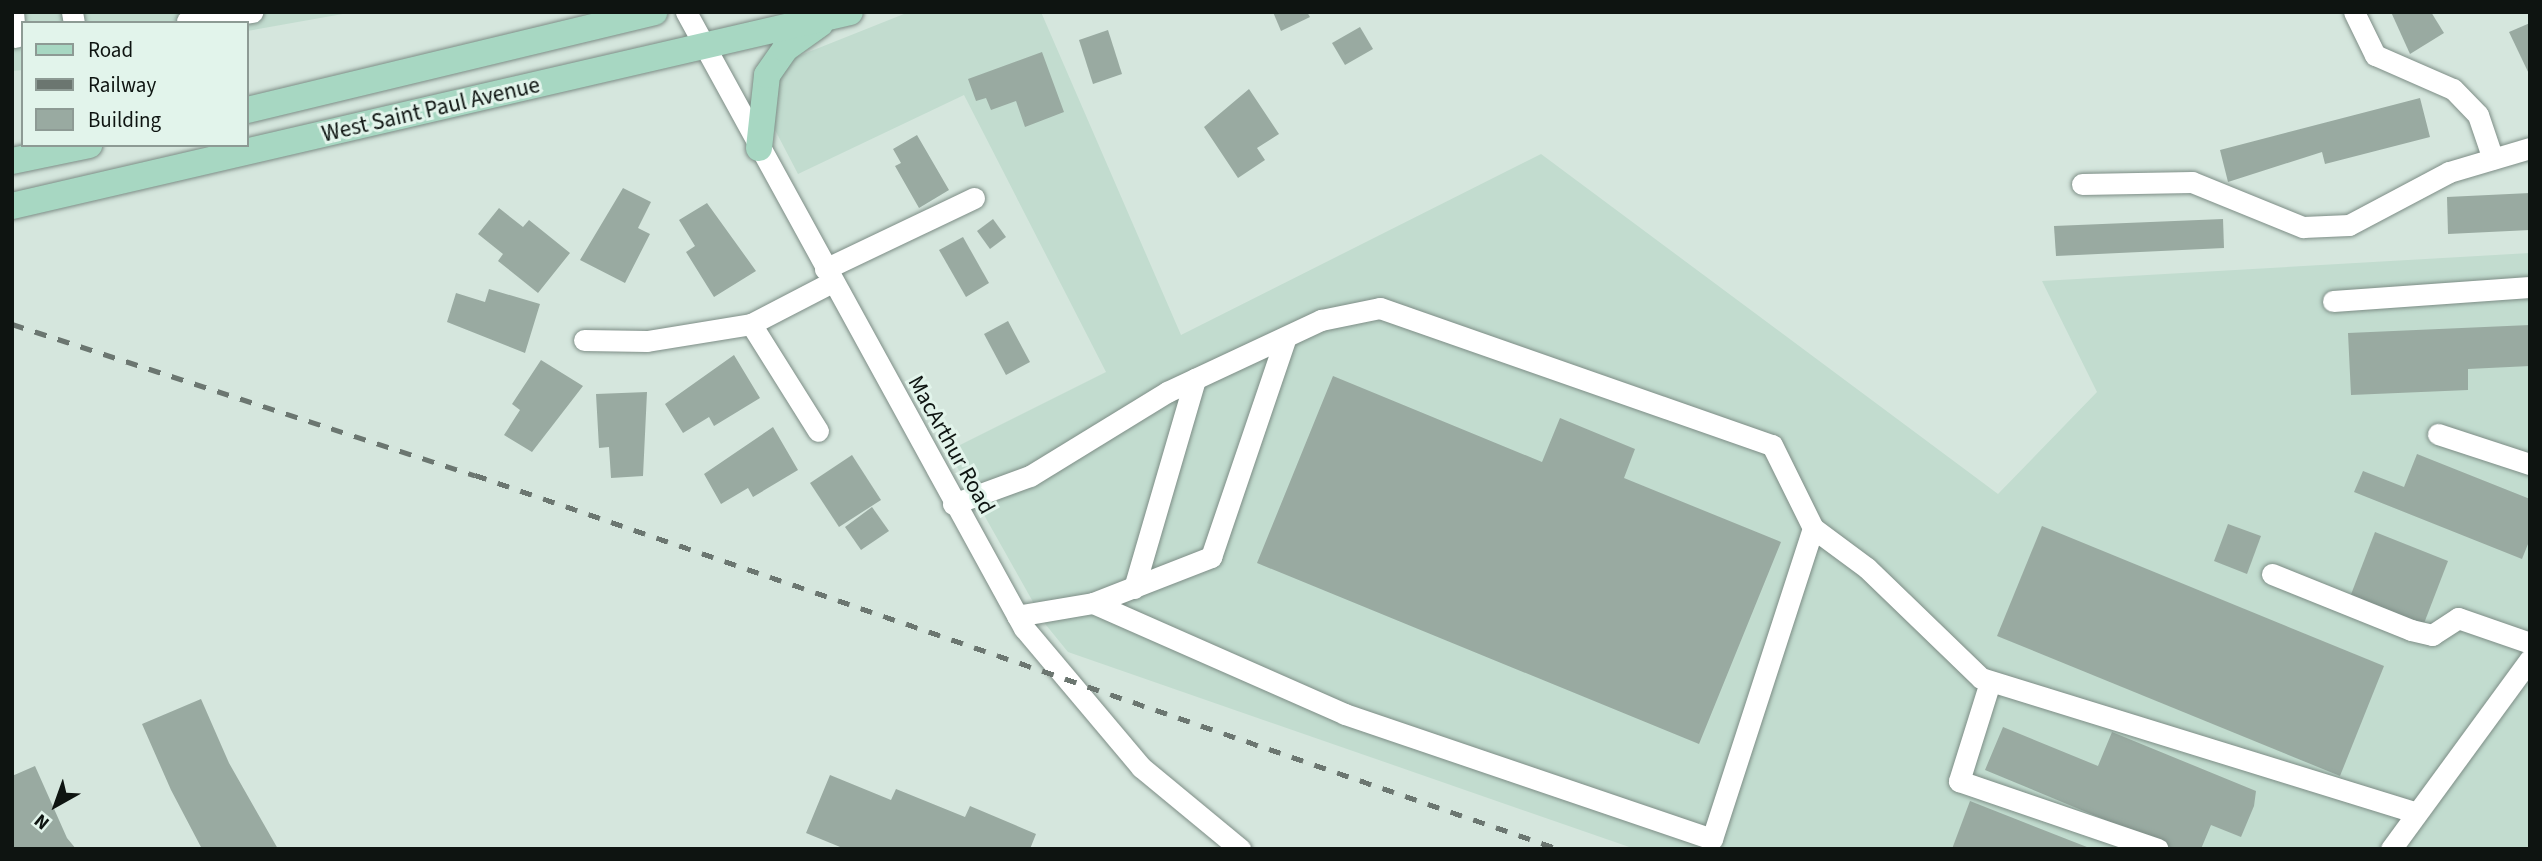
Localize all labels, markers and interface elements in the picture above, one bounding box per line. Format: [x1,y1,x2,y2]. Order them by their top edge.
legend [21,21,248,147]
text: Road [88,35,133,65]
text: Railway [88,70,156,100]
street label: West Saint Paul Avenue [319,71,543,149]
text: Building [88,105,161,135]
street label: MacArthur Road [902,371,1000,519]
north arrow [21,770,91,840]
text: N [29,807,56,836]

